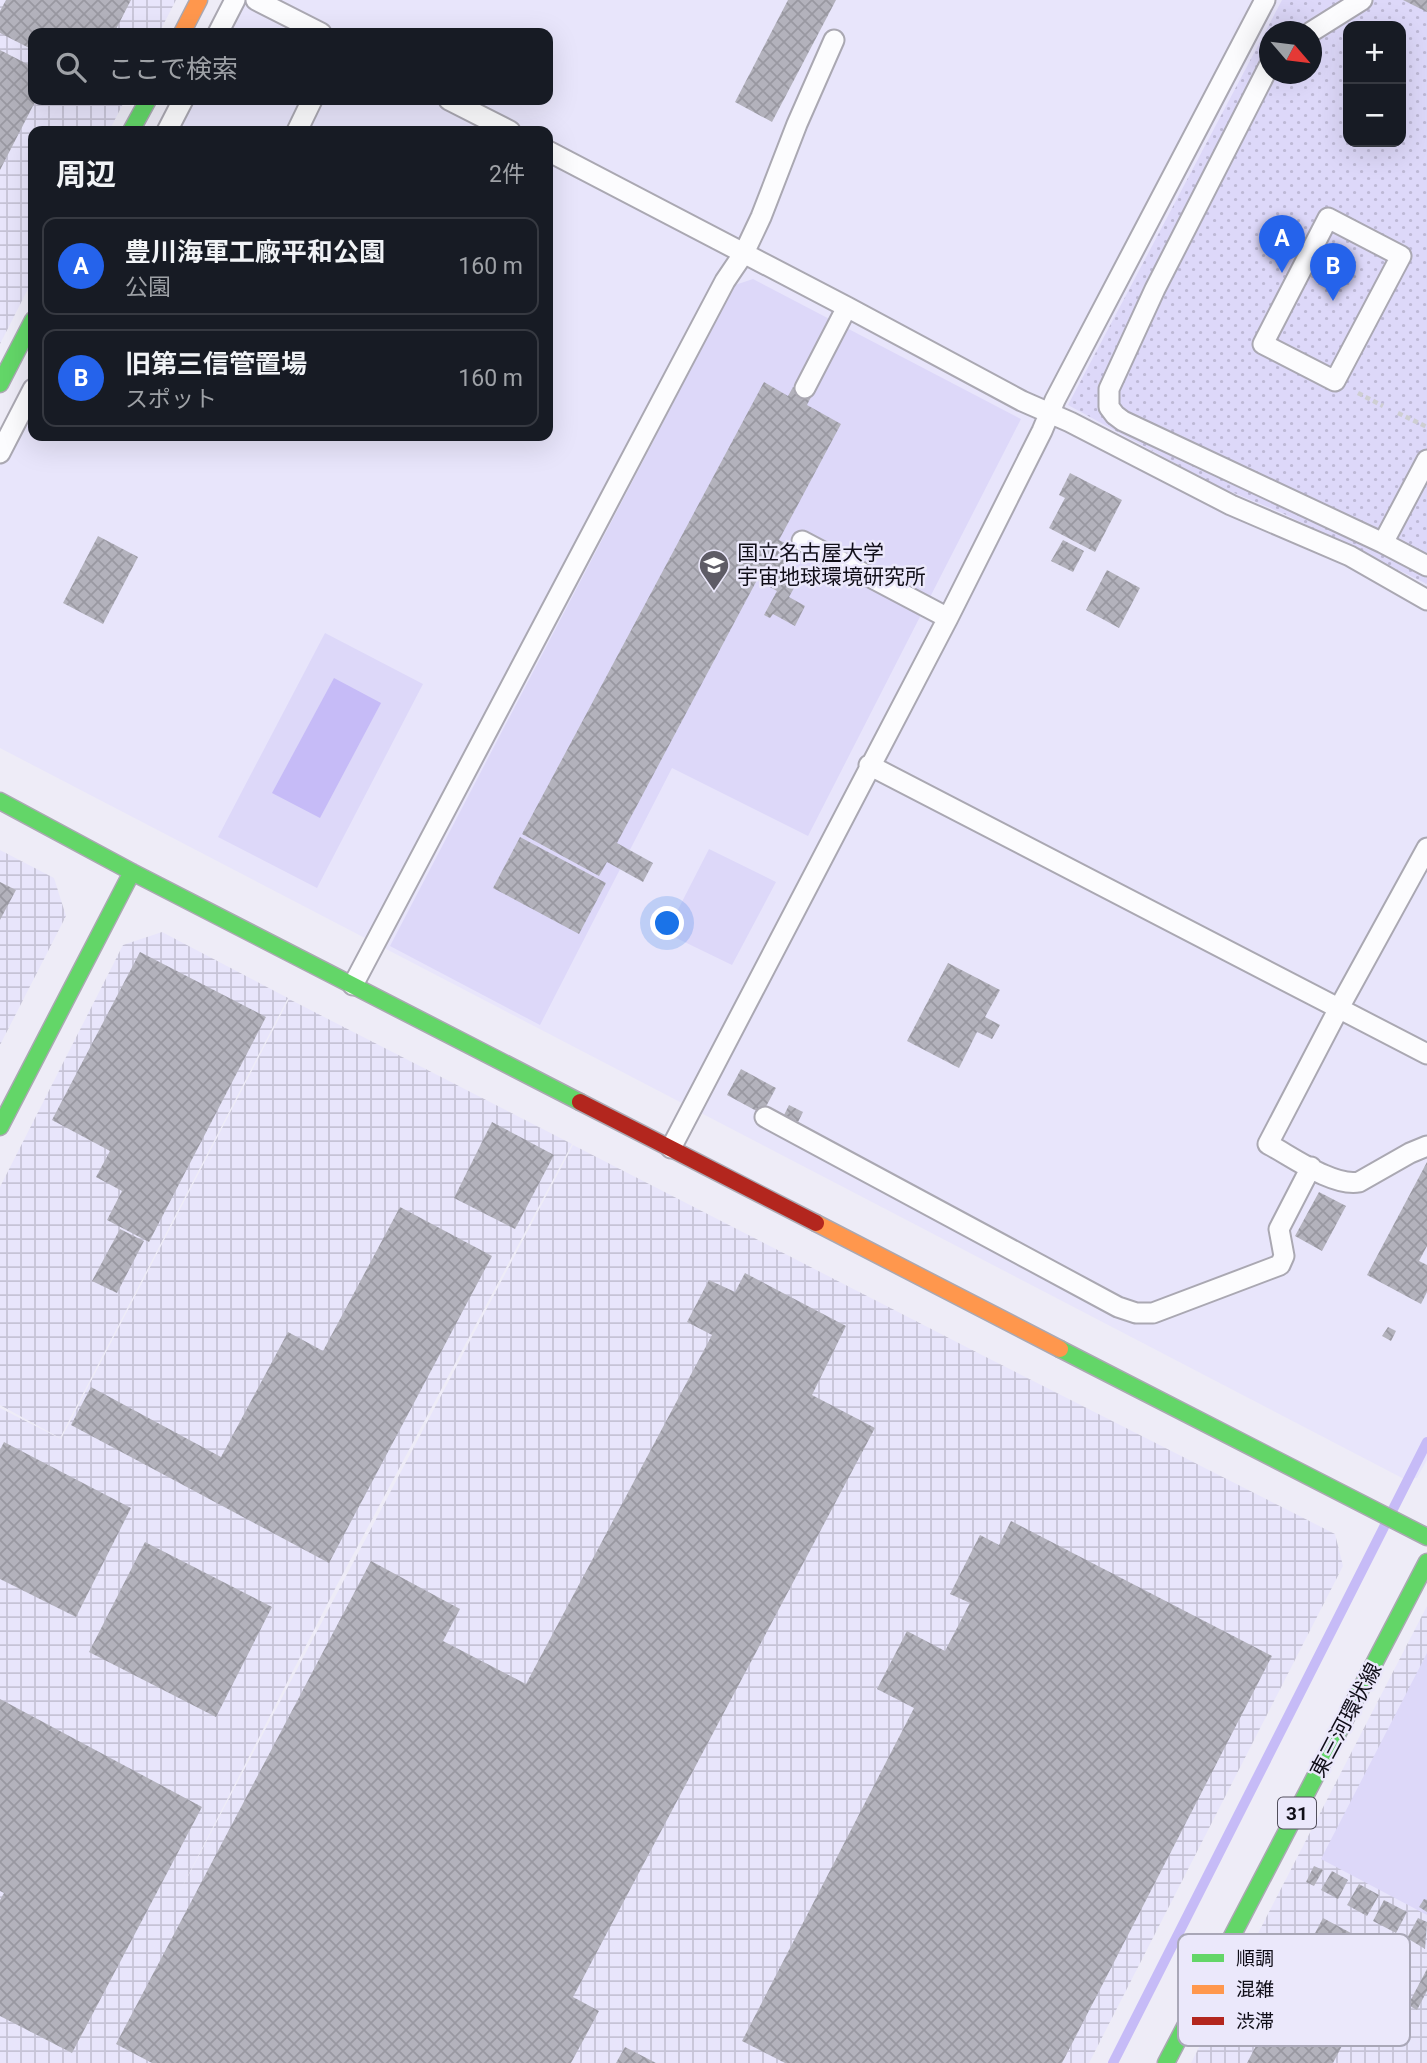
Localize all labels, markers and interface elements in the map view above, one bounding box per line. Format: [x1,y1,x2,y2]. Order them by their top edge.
north arrow [1259,21,1322,84]
map controls [1343,21,1406,147]
button: + [1343,21,1406,84]
search box [28,28,553,105]
icon: search [52,48,90,86]
text: ここで検索 [108,54,238,84]
button: − [1343,84,1406,147]
text: 周辺 [56,157,116,192]
text: 2件 [489,161,525,188]
pin: A [1259,215,1305,273]
text: 豊川海軍工廠平和公園 [125,237,385,267]
pin: B [1310,243,1356,301]
text: A [73,253,89,280]
text: 160 m [458,253,523,280]
text: 公園 [125,274,171,301]
text: 旧第三信管置場 [125,349,307,379]
text: B [74,365,88,392]
text: 160 m [458,365,523,392]
text: スポット [125,386,217,413]
place label: 国立名古屋大学 宇宙地球環境研究所 [737,541,926,589]
school or university icon: 国立名古屋大学 宇宙地球環境研究所 [697,548,731,592]
your location [650,906,684,940]
street label: 東三河環状線 [1306,1659,1386,1781]
road number: 31 [1278,1798,1316,1828]
legend [1178,1934,1410,2046]
text: 順調 [1236,1947,1274,1970]
text: 混雑 [1236,1978,1274,2001]
text: 渋滞 [1236,2010,1274,2033]

